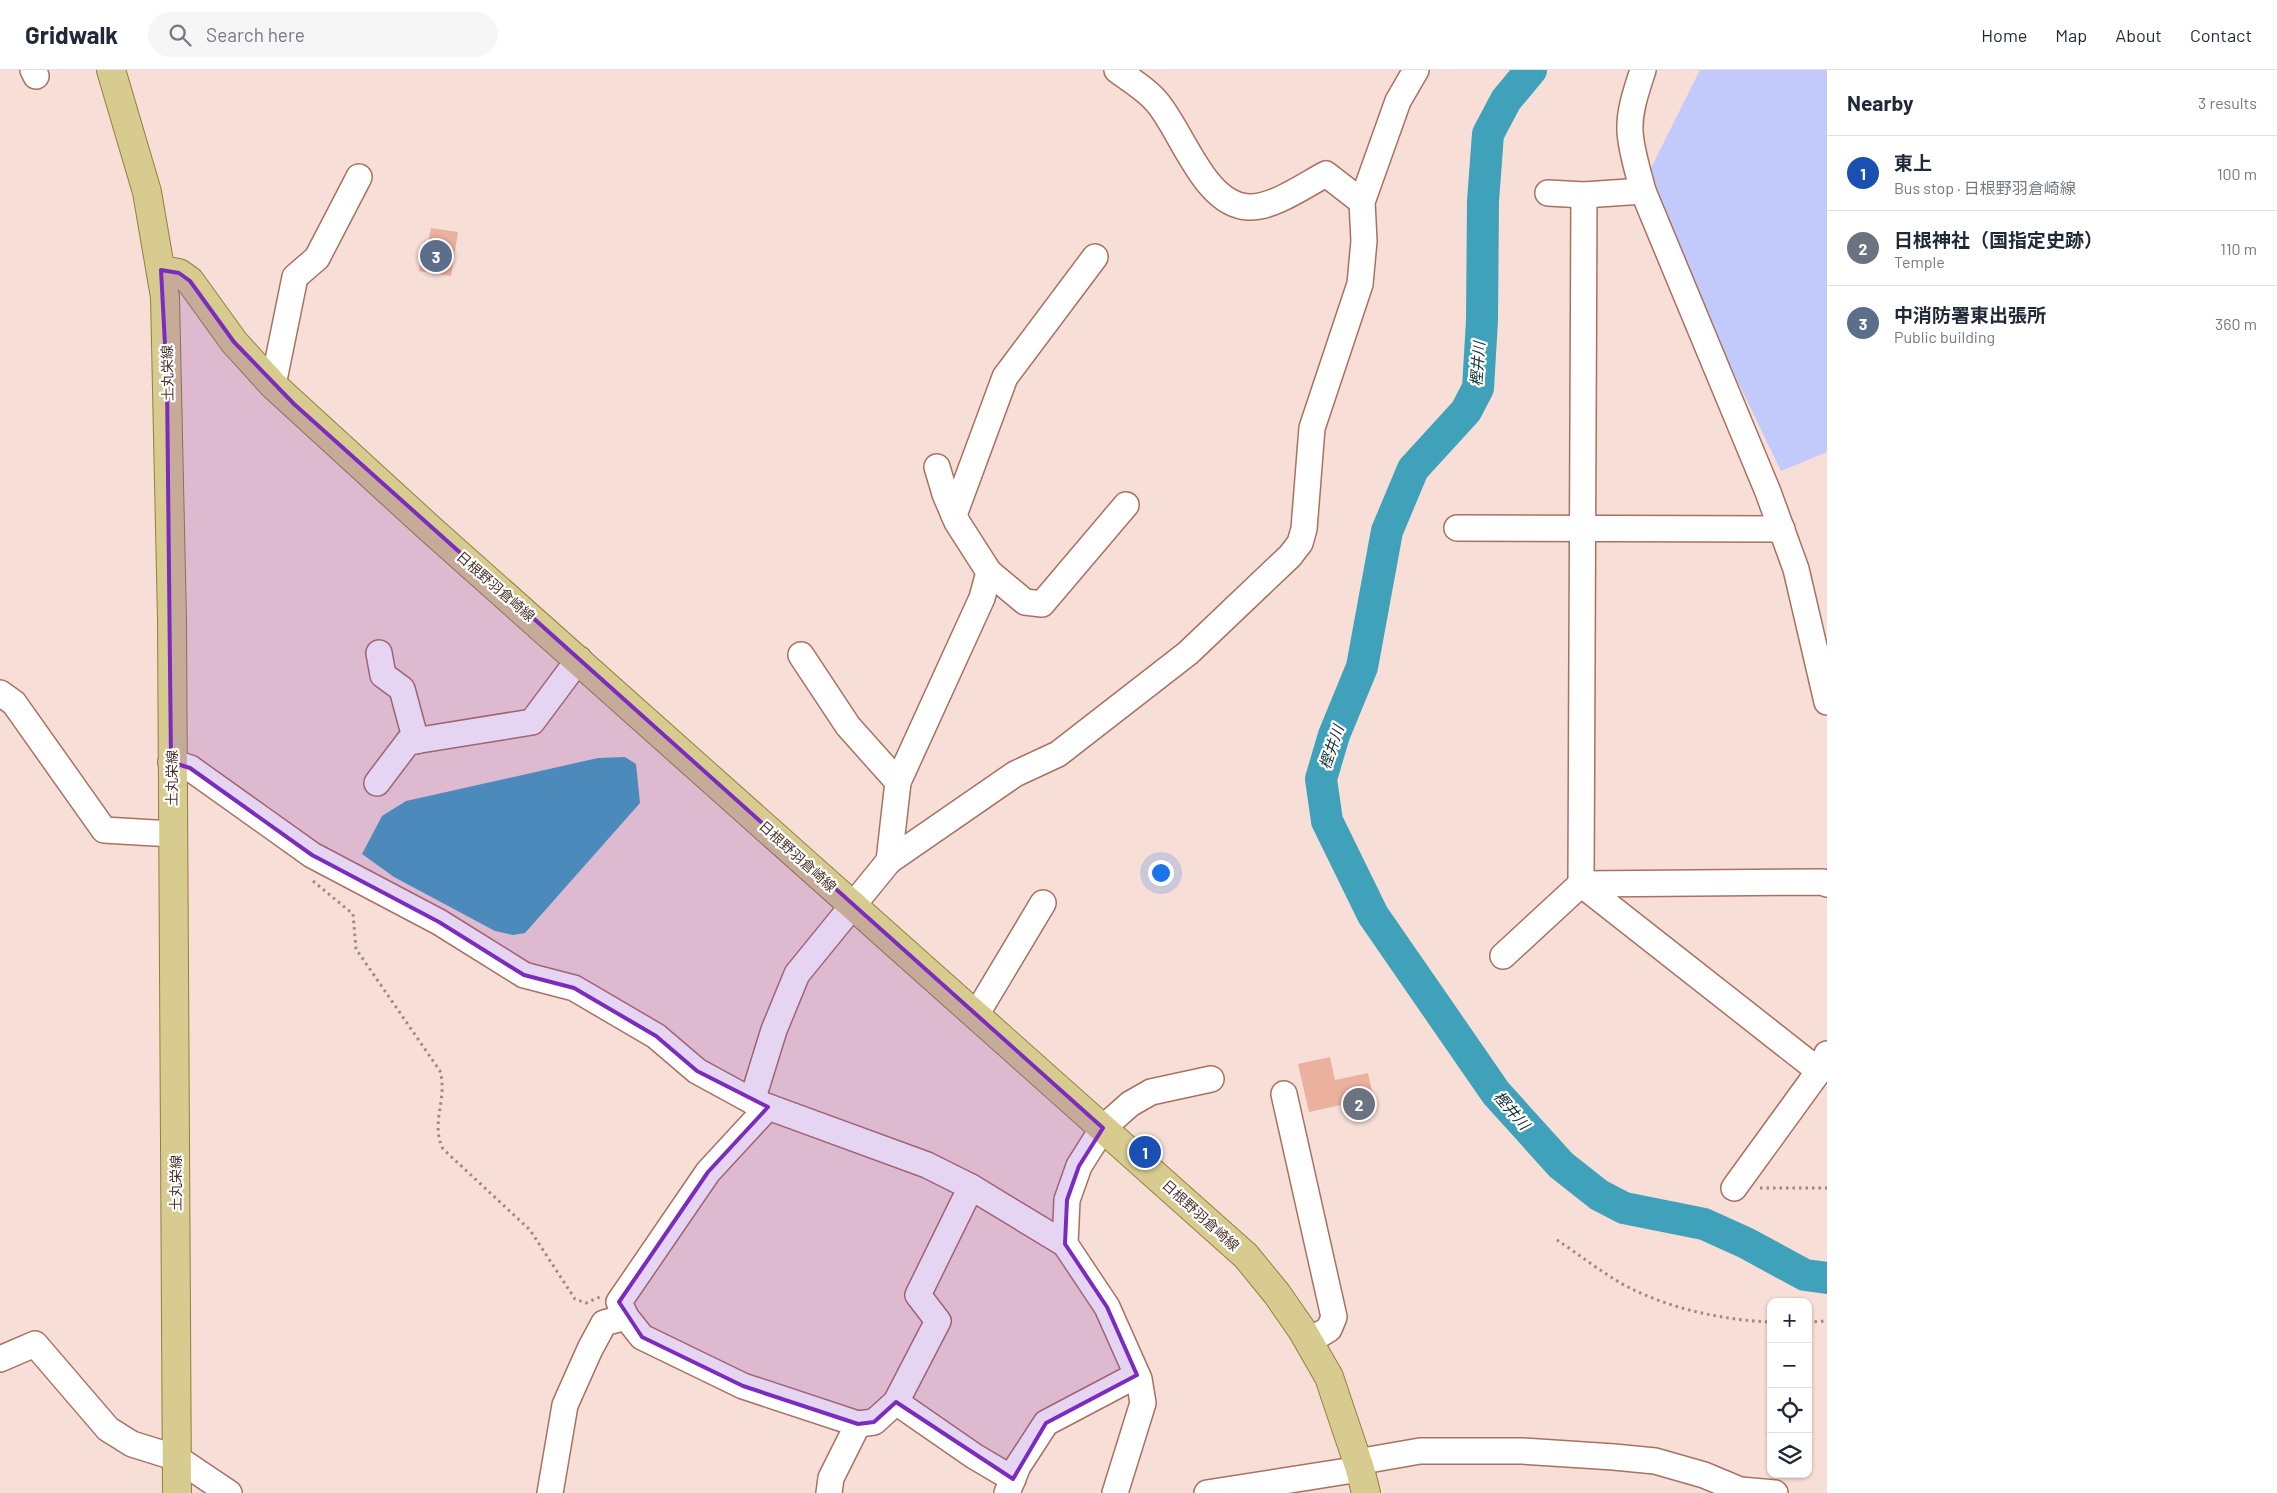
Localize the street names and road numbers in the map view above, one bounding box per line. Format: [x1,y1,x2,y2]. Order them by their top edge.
street label: 土丸栄線 [158,345,176,401]
street label: 日根野羽倉崎線 [453,547,539,625]
street label: 土丸栄線 [163,750,180,806]
street label: 日根野羽倉崎線 [756,817,840,895]
street label: 土丸栄線 [167,1155,184,1211]
street label: 日根野羽倉崎線 [1159,1176,1243,1254]

